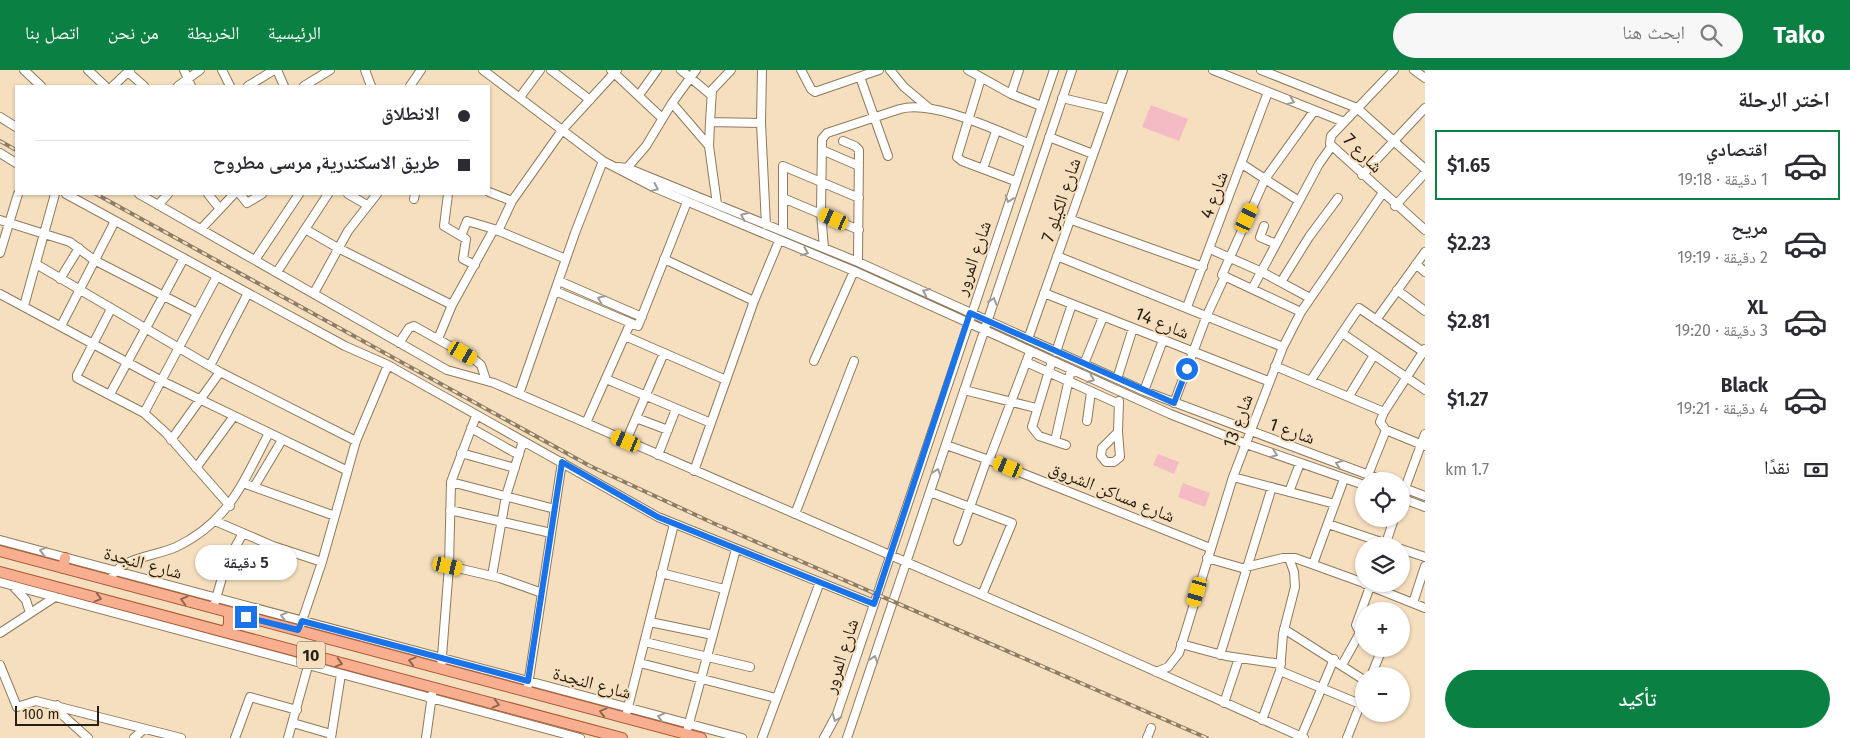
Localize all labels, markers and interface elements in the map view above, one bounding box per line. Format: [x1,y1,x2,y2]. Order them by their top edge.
search box [1393,13,1743,58]
text: ابحث هنا [1622,21,1685,44]
icon: search [1697,21,1725,49]
text: Tako [1773,21,1825,49]
text: اتصل بنا [25,22,80,44]
text: من نحن [108,22,159,44]
text: الخريطة [187,22,240,44]
text: الرئيسية [268,22,321,44]
text: اختر الرحلة [1738,86,1830,113]
one-way arrow [1286,95,1295,106]
text: الانطلاق [381,102,440,125]
street label: شارع 7 [1339,129,1387,177]
text: اقتصادي [1706,138,1768,161]
icon: car [1783,143,1828,188]
text: طريق الاسكندرية, مرسى مطروح [213,151,440,174]
text: $1.65 [1447,154,1490,177]
street label: شارع الكيلو 7 [1036,155,1086,245]
street label: شارع 4 [1195,168,1233,222]
text: 1 دقيقة · 19:18 [1678,170,1768,189]
one-way arrow [650,181,659,192]
one-way arrow [1005,194,1015,203]
car [1233,201,1260,235]
car [817,206,850,232]
one-way arrow [740,211,749,222]
text: مريح [1731,216,1768,239]
street label: شارع المرور [950,218,996,299]
icon: car [1783,221,1828,266]
text: $2.23 [1447,232,1491,255]
one-way arrow [800,246,808,256]
text: 2 دقيقة · 19:19 [1677,248,1768,267]
one-way arrow [922,288,931,299]
one-way arrow [597,295,606,306]
text: XL [1747,296,1768,319]
one-way arrow [987,297,997,305]
icon: car [1783,299,1828,344]
street label: شارع 14 [1132,302,1192,344]
text: $2.81 [1447,310,1490,333]
text: 3 دقيقة · 19:20 [1675,321,1768,340]
car [446,339,479,367]
route start [1176,358,1198,380]
one-way arrow [1086,373,1095,383]
text: Black [1721,374,1768,397]
icon: car [1783,377,1828,422]
text: $1.27 [1447,388,1488,411]
street label: شارع 13 [1218,391,1258,451]
text: 4 دقيقة · 19:21 [1677,399,1768,418]
street label: شارع 1 [1266,413,1318,449]
car [609,428,642,454]
one-way arrow [1269,448,1278,458]
car [991,454,1024,480]
text: نقدًا [1764,456,1790,479]
icon: cash [1802,456,1830,484]
street label: شارع مساكن الشروق [1046,457,1178,527]
one-way arrow [1335,460,1344,470]
text: 1.7 km [1445,460,1489,479]
one-way arrow [931,468,941,476]
map controls [1355,472,1410,722]
button: locate [1355,472,1410,527]
button: layers [1355,537,1410,592]
street label: شارع النجدة [101,542,185,584]
callout: 5 دقيقة [195,544,297,580]
one-way arrow [39,547,47,557]
text: 5 دقيقة [223,553,269,572]
car [431,555,464,577]
car [1185,575,1208,609]
one-way arrow [93,593,101,603]
one-way arrow [179,595,188,606]
button: + [1355,602,1410,657]
route end [235,606,257,628]
one-way arrow [280,611,289,622]
street label: شارع المرور [818,616,863,697]
road number: 10 [297,642,325,668]
one-way arrow [868,655,878,664]
one-way arrow [409,656,417,666]
one-way arrow [335,657,343,667]
street label: شارع النجدة [550,662,634,704]
button: − [1355,667,1410,722]
button: تأكيد [1445,670,1830,728]
one-way arrow [492,698,501,709]
scale bar [15,703,99,726]
text: 100 m [22,706,59,723]
one-way arrow [599,707,608,718]
one-way arrow [657,712,665,722]
one-way arrow [831,713,842,722]

